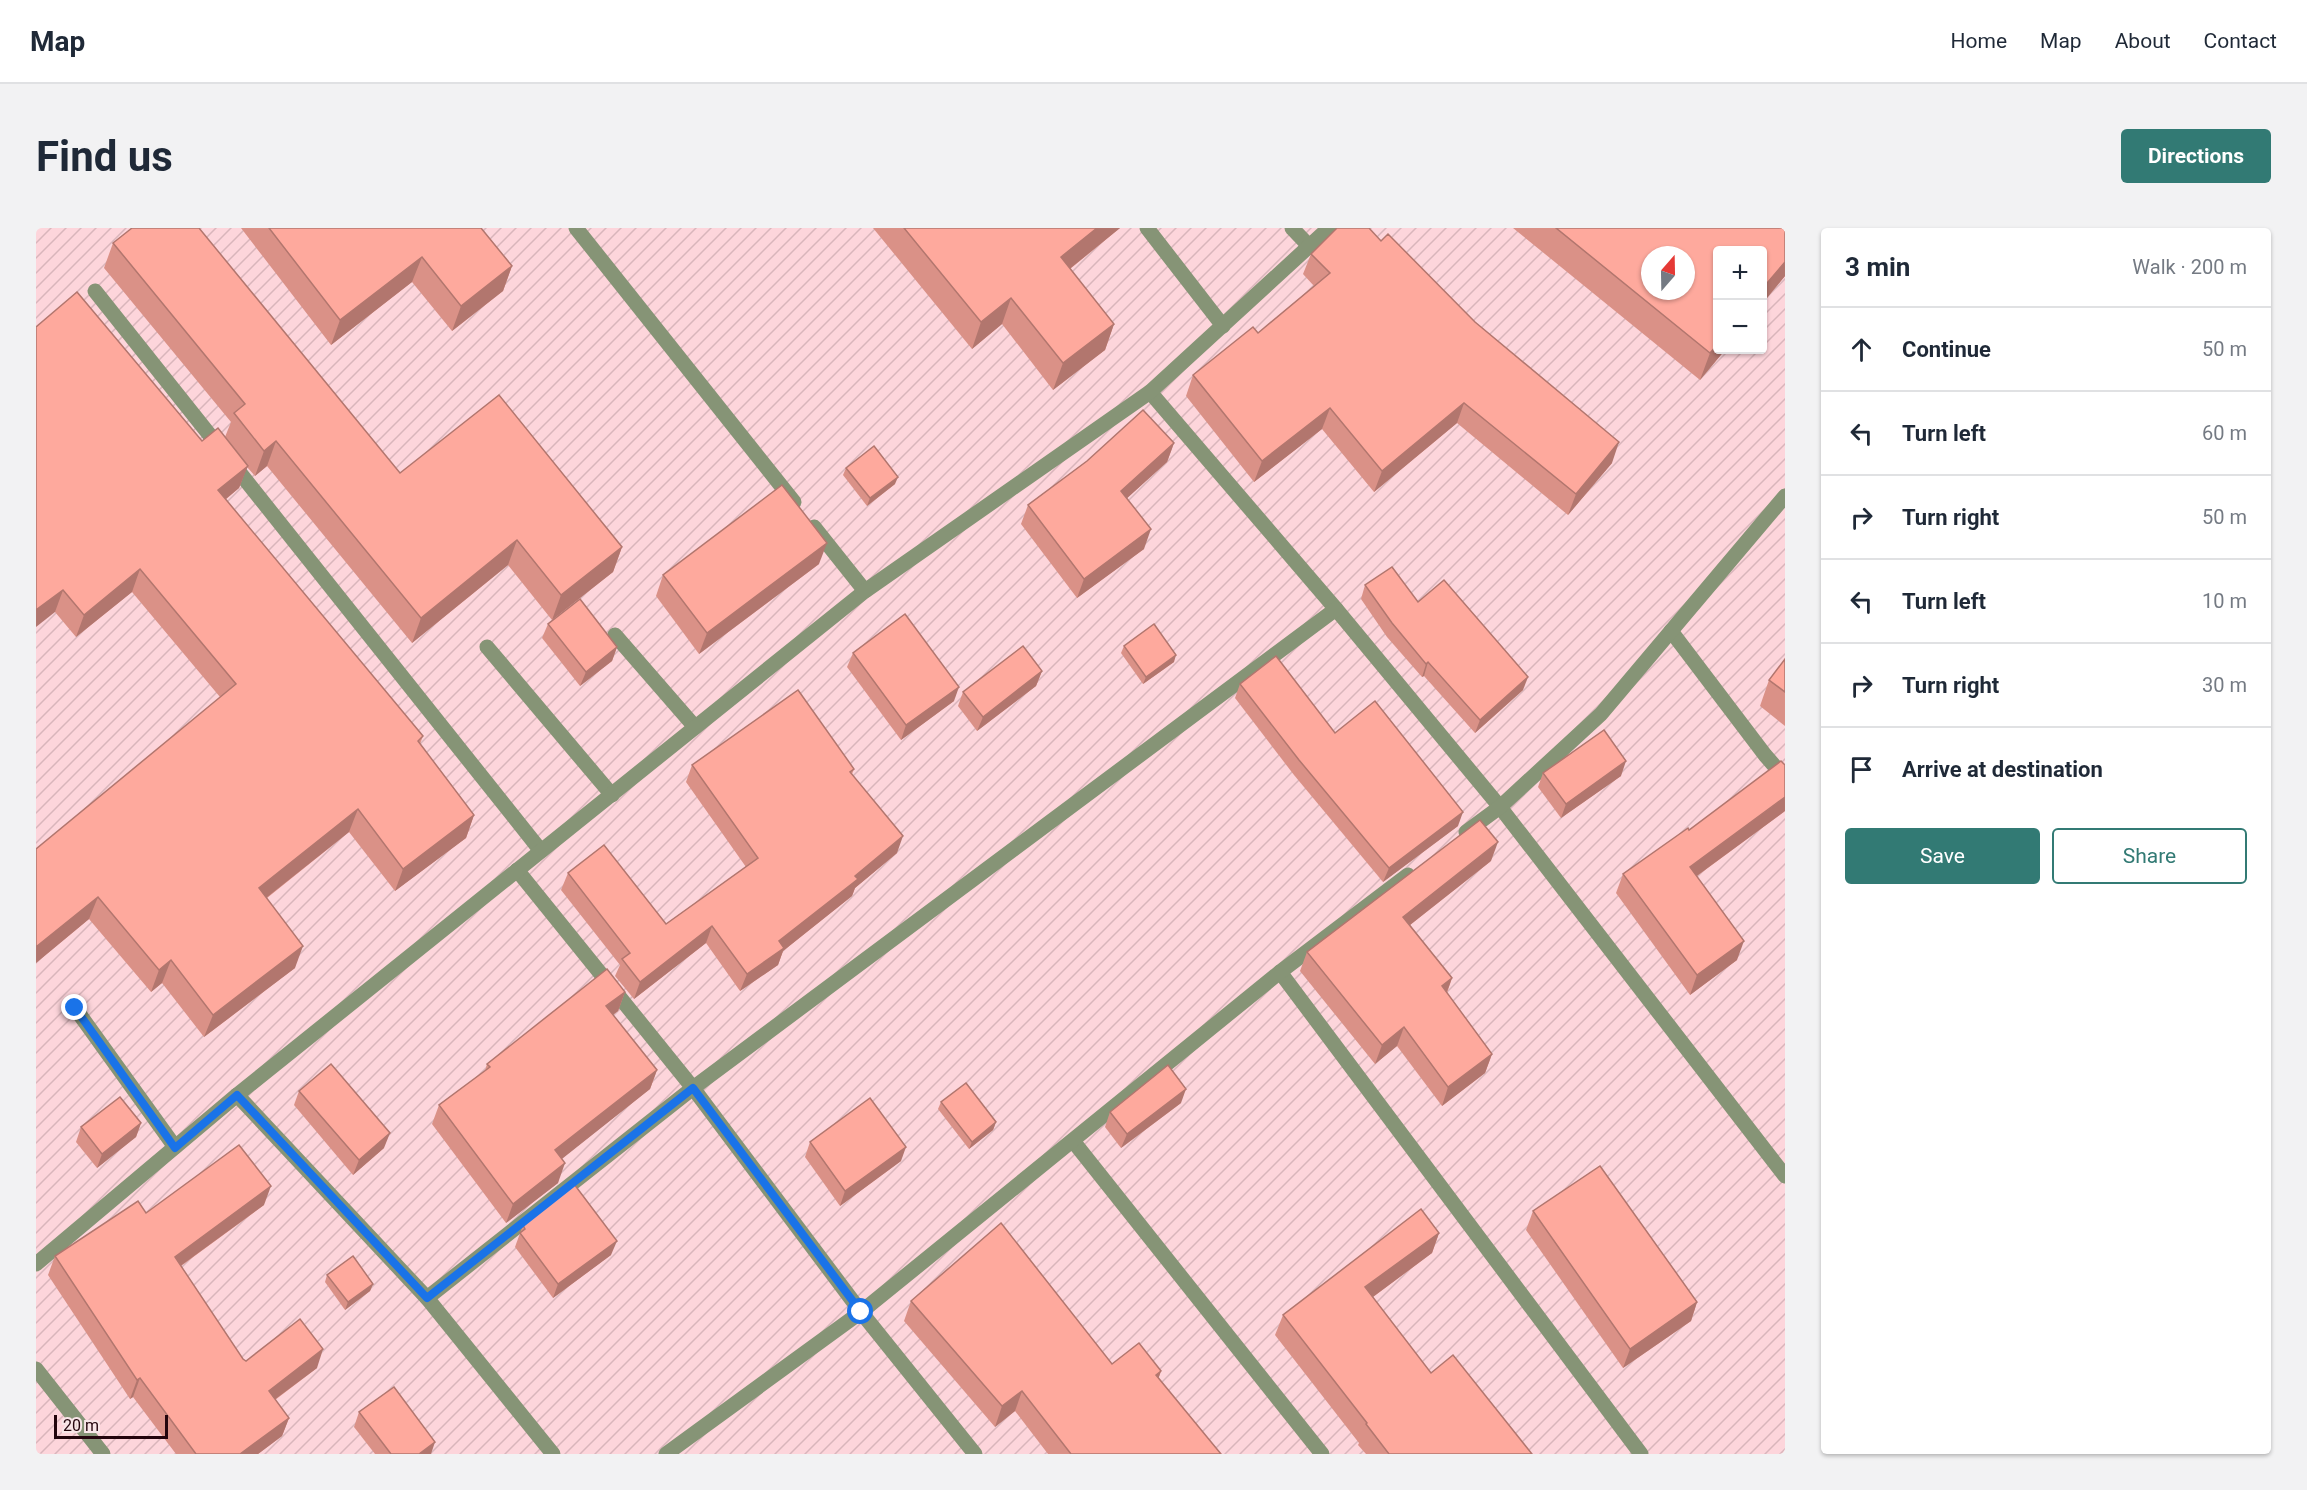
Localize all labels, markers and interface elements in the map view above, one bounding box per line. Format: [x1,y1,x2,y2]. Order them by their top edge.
text: Map [30,25,85,58]
text: Home [1951,29,2007,53]
text: Map [2040,29,2082,53]
text: About [2115,29,2171,53]
text: Contact [2204,29,2277,53]
button: Directions [2121,129,2271,183]
text: Find us [36,132,173,181]
north arrow [1641,246,1695,300]
map controls [1713,246,1767,354]
button: + [1713,246,1767,300]
text: 3 min [1845,252,1910,282]
text: Walk · 200 m [2132,255,2247,279]
button: − [1713,300,1767,354]
icon: ahead [1845,333,1878,366]
text: Continue [1902,337,1991,362]
text: 50 m [2202,337,2247,361]
icon: left [1845,417,1878,450]
text: Turn left [1902,421,1986,446]
text: 60 m [2202,421,2247,445]
icon: right [1845,501,1878,534]
text: Turn right [1902,505,1999,530]
text: 50 m [2202,505,2247,529]
icon: left [1845,585,1878,618]
text: Turn left [1902,589,1986,614]
text: 10 m [2202,589,2247,613]
icon: right [1845,669,1878,702]
text: Turn right [1902,673,1999,698]
text: 30 m [2202,673,2247,697]
icon: arrive [1845,753,1878,786]
text: Arrive at destination [1902,757,2103,782]
button: Save [1845,828,2040,884]
button: Share [2052,828,2247,884]
route end [61,994,87,1020]
route start [847,1298,873,1324]
scale bar [54,1412,168,1440]
text: 20 m [63,1416,99,1435]

